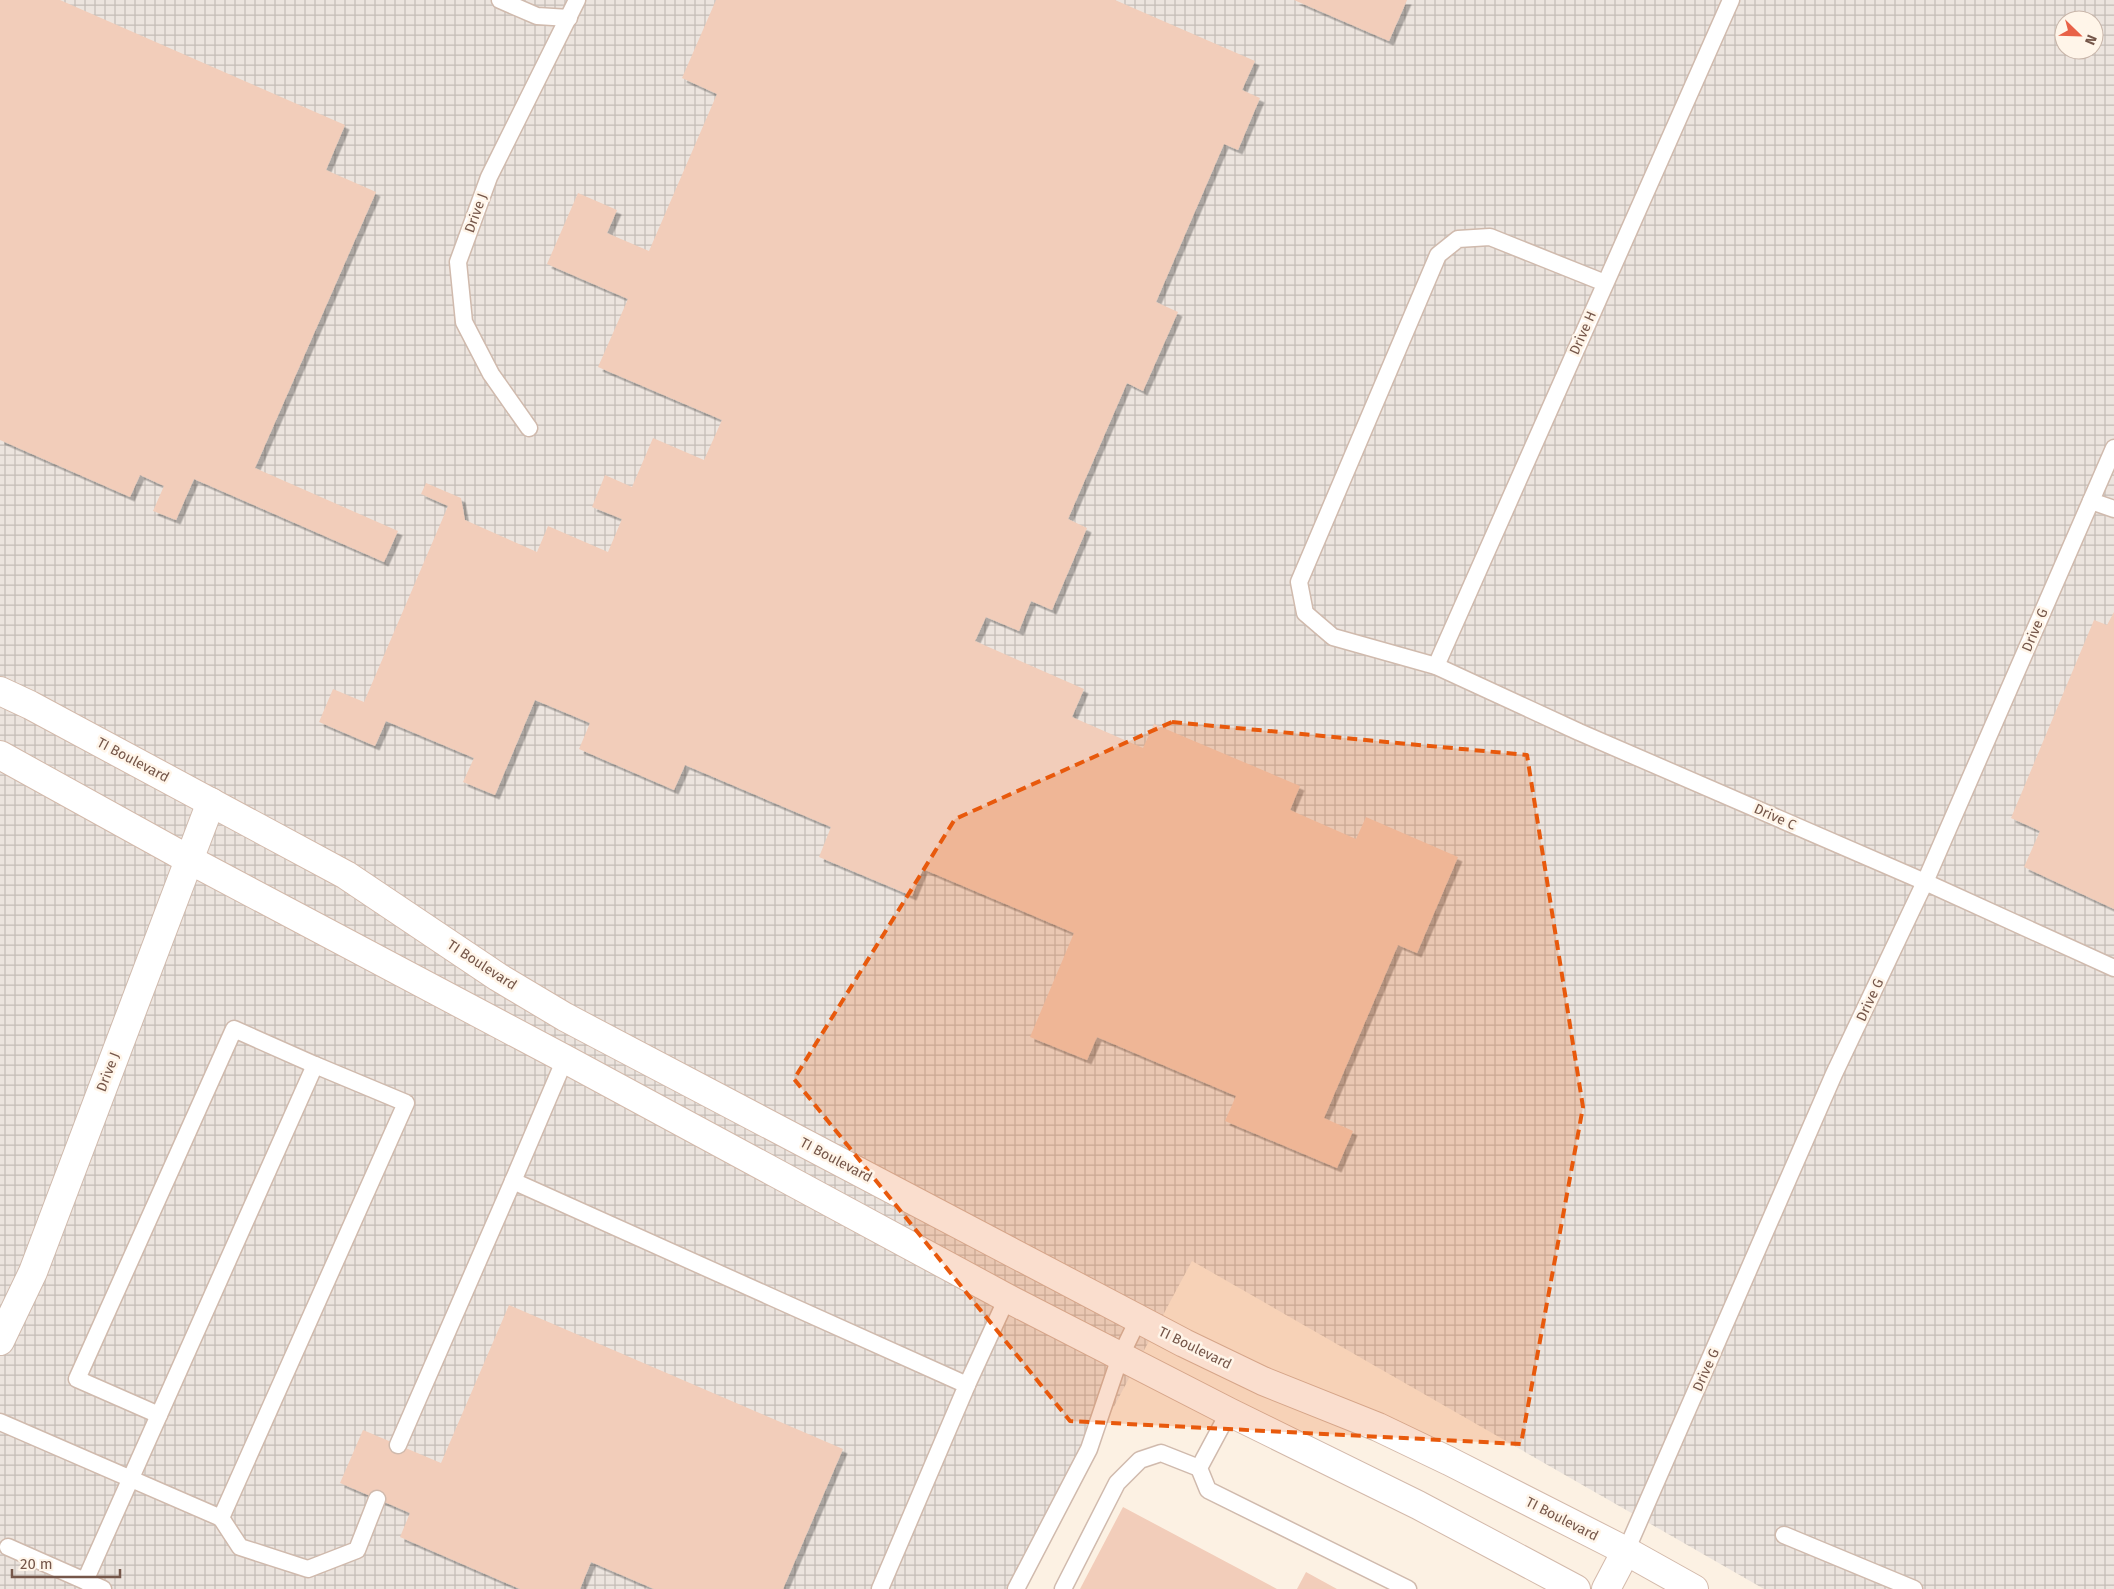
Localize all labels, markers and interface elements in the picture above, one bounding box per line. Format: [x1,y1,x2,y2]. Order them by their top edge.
north arrow [2054,10,2104,60]
text: N [2081,32,2100,47]
street label: Drive J [461,191,491,235]
street label: Drive H [1566,309,1600,357]
street label: Drive G [2018,606,2052,654]
street label: TI Boulevard [94,734,172,786]
street label: Drive C [1751,800,1799,834]
street label: TI Boulevard [444,936,520,994]
street label: Drive G [1853,976,1887,1024]
street label: Drive J [93,1050,123,1094]
street label: TI Boulevard [797,1134,875,1186]
street label: TI Boulevard [1156,1323,1234,1373]
street label: Drive G [1689,1346,1723,1394]
street label: TI Boulevard [1523,1493,1601,1545]
scale bar [12,1546,120,1578]
text: 20 m [20,1555,53,1573]

